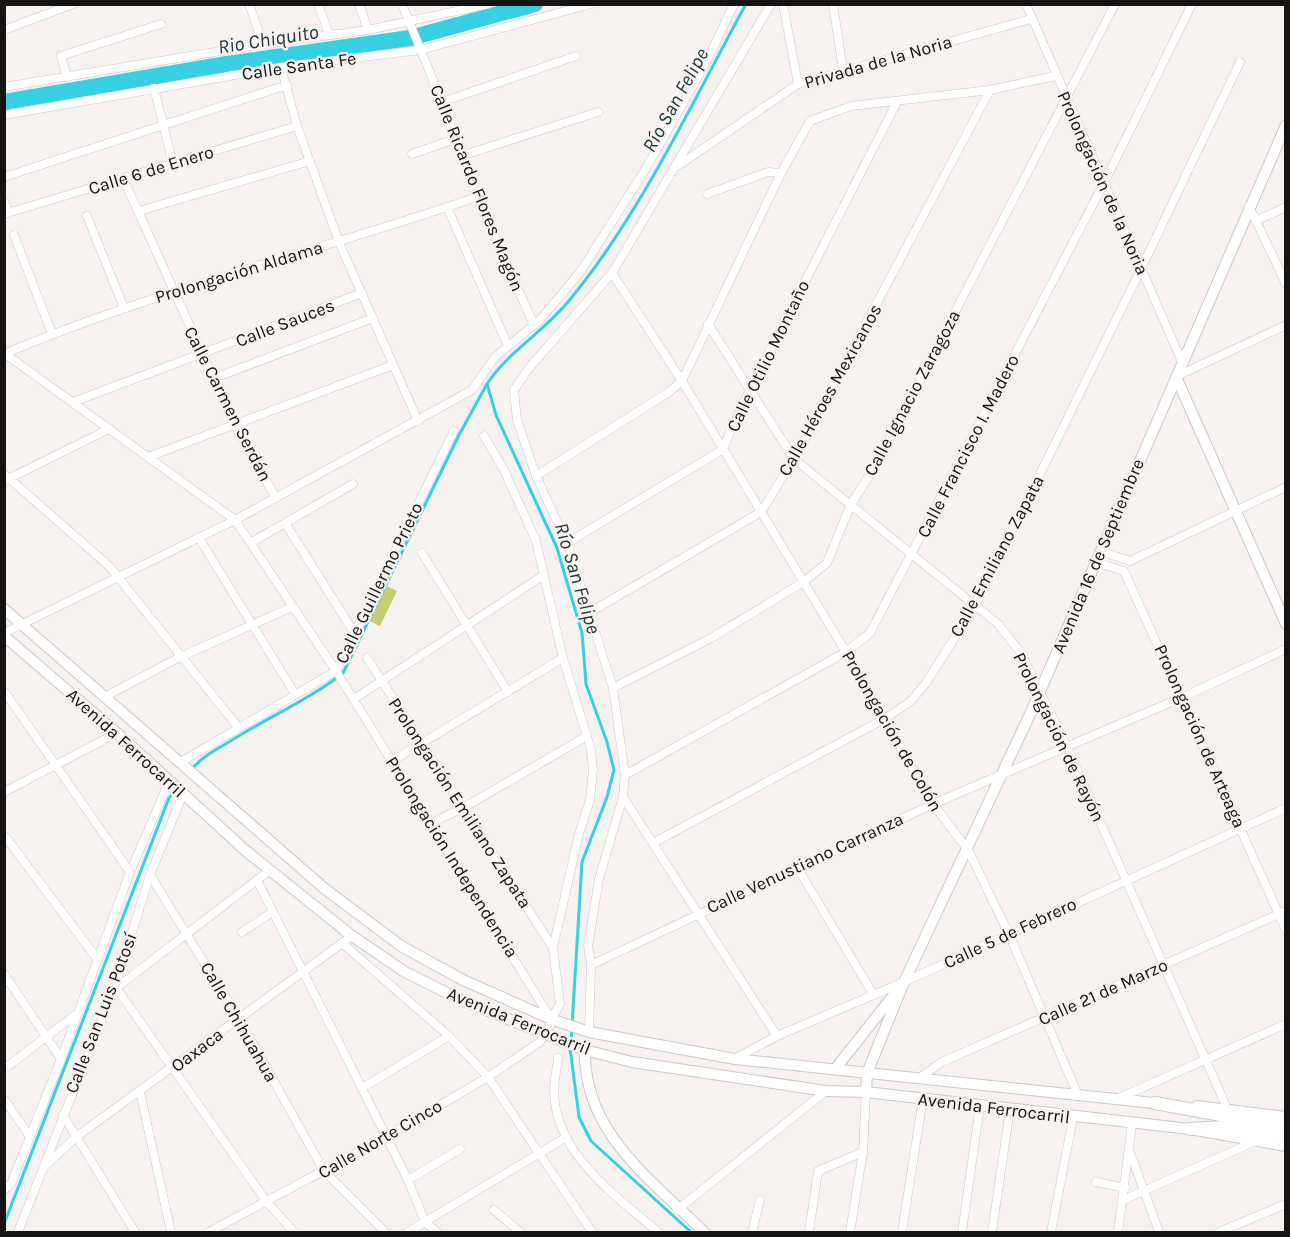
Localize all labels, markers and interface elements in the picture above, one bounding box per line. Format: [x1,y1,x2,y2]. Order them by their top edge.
water label: Rio Chiquito [216,20,320,59]
street label: Privada de la Noria [801,30,955,94]
water label: Río San Felipe [637,44,713,156]
street label: Calle Santa Fe [240,47,358,85]
street label: Calle Ricardo Flores Magón [425,81,529,295]
street label: Prolongación de la Noria [1052,88,1154,278]
street label: Calle 6 de Enero [86,140,216,200]
street label: Prolongación Aldama [152,236,326,308]
street label: Calle Otilio Montaño [722,277,814,435]
street label: Calle Sauces [232,294,338,352]
street label: Calle Héroes Mexicanos [773,300,887,480]
street label: Calle Ignacio Zaragoza [859,306,965,480]
street label: Calle Carmen Serdán [179,323,277,485]
street label: Calle Francisco I. Madero [912,351,1024,541]
street label: Avenida 16 de Septiembre [1047,455,1149,657]
street label: Calle Emiliano Zapata [945,471,1049,641]
street label: Calle Guillermo Prieto [330,499,428,667]
water label: Río San Felipe [550,520,605,637]
street label: Prolongación de Arteaga [1150,641,1250,831]
street label: Prolongación de Colón [837,646,947,816]
street label: Prolongación de Rayón [1008,649,1110,825]
street label: Avenida Ferrocarril [62,684,190,802]
street label: Prolongación Emiliano Zapata [384,693,536,913]
street label: Prolongación Independencia [381,752,523,962]
street label: Calle Venustiano Carranza [703,808,907,918]
street label: Calle 5 de Febrero [940,893,1080,973]
street label: Calle San Luis Potosí [60,929,142,1096]
street label: Calle 21 de Marzo [1035,954,1171,1030]
street label: Calle Chihuahua [196,958,282,1086]
street label: Avenida Ferrocarril [444,982,594,1060]
street label: Oaxaca [166,1023,228,1077]
street label: Avenida Ferrocarril [917,1088,1071,1128]
street label: Calle Norte Cinco [314,1095,446,1183]

